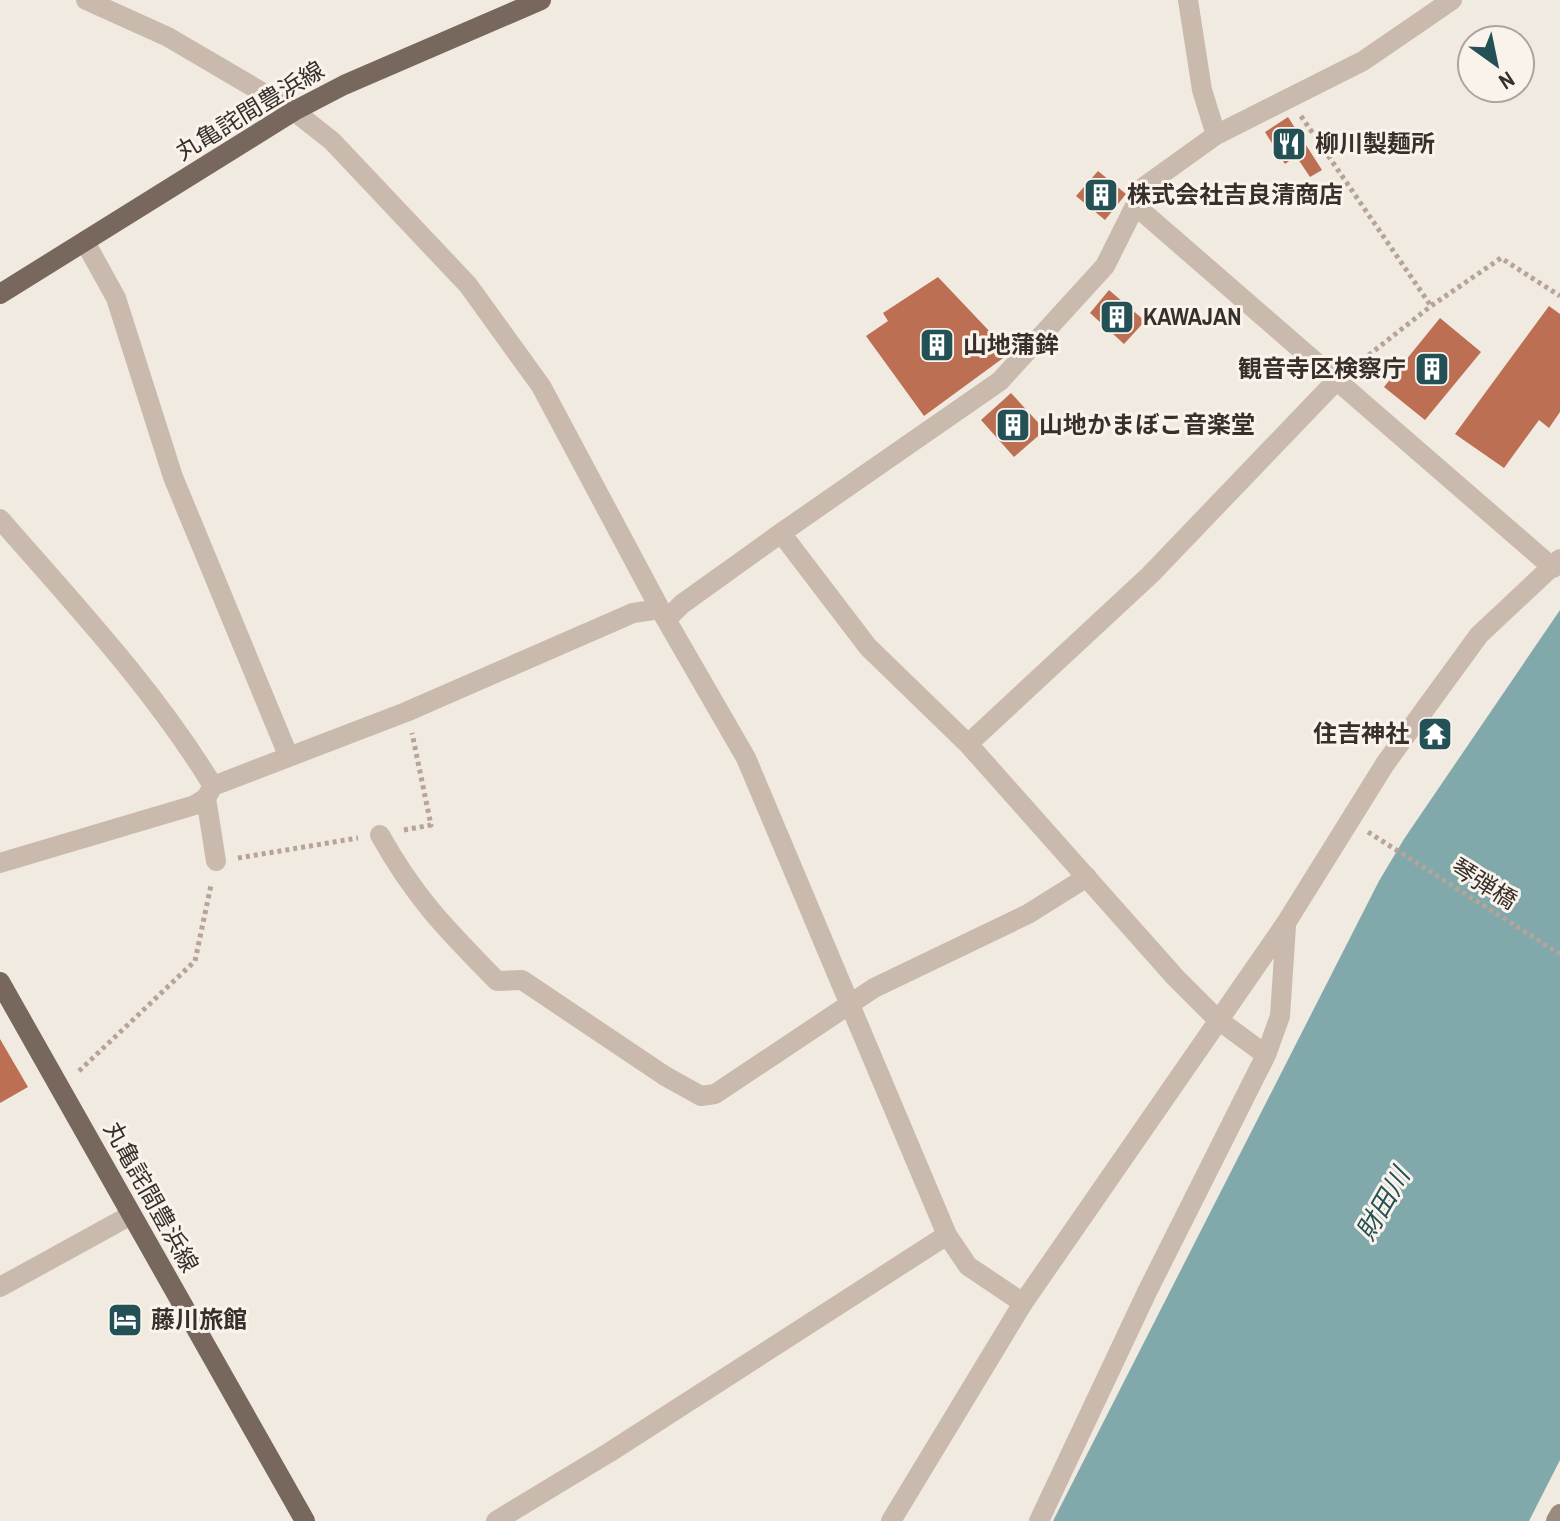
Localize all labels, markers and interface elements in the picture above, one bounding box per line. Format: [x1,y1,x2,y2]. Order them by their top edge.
north arrow [1456,24,1536,104]
street label: 丸亀詫間豊浜線 [169,53,330,167]
text: N [1493,65,1521,97]
restaurant icon: 柳川製麺所 [1270,125,1308,163]
place label: 柳川製麺所 [1315,127,1435,159]
building icon: 株式会社吉良清商店 [1082,176,1120,214]
place label: 株式会社吉良清商店 [1127,178,1343,210]
building icon: KAWAJAN [1098,298,1136,336]
place label: KAWAJAN [1143,300,1241,332]
building icon: 山地蒲鉾 [918,326,956,364]
place label: 山地蒲鉾 [963,328,1059,360]
building icon: 観音寺区検察庁 [1413,350,1451,388]
place label: 観音寺区検察庁 [1238,352,1406,384]
building icon: 山地かまぼこ音楽堂 [994,406,1032,444]
place label: 山地かまぼこ音楽堂 [1039,408,1255,440]
temple icon: 住吉神社 [1416,715,1454,753]
place label: 住吉神社 [1313,717,1409,749]
street label: 琴弾橋 [1446,851,1524,916]
street label: 丸亀詫間豊浜線 [97,1115,207,1278]
water label: 財田川 [1348,1159,1419,1246]
hotel icon: 藤川旅館 [106,1301,144,1339]
place label: 藤川旅館 [151,1303,247,1335]

